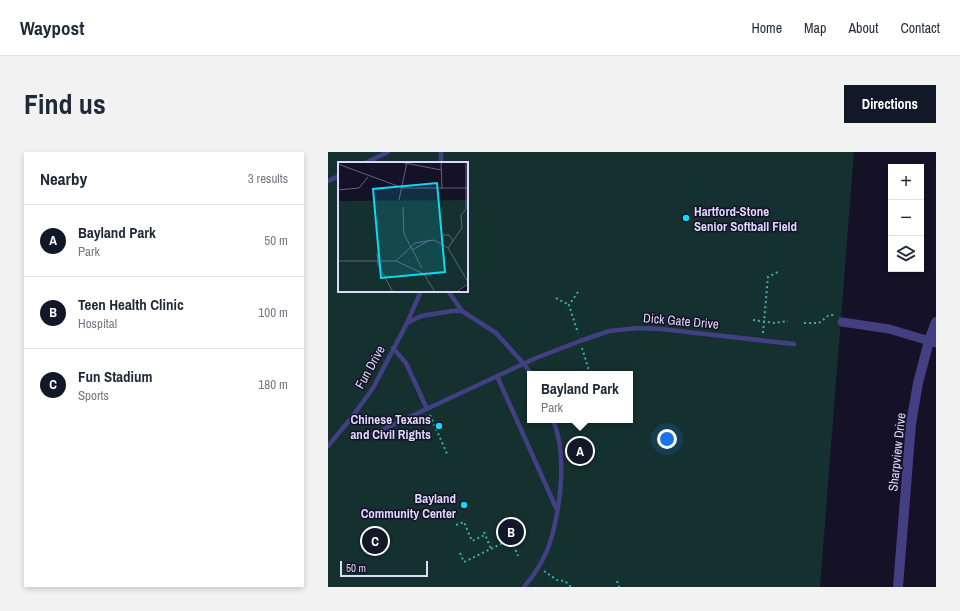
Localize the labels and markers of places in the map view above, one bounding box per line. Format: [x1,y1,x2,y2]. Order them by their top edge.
place label: Hartford-Stone Senior Softball Field [694,203,797,235]
marker: Hartford-Stone Senior Softball Field [681,213,691,223]
place label: Chinese Texans and Civil Rights [350,411,431,443]
marker: Chinese Texans and Civil Rights [434,421,444,431]
pin: A [567,436,593,466]
place label: Bayland Community Center [361,490,457,522]
marker: Bayland Community Center [459,500,469,510]
pin: B [498,517,524,547]
pin: C [362,526,388,556]

